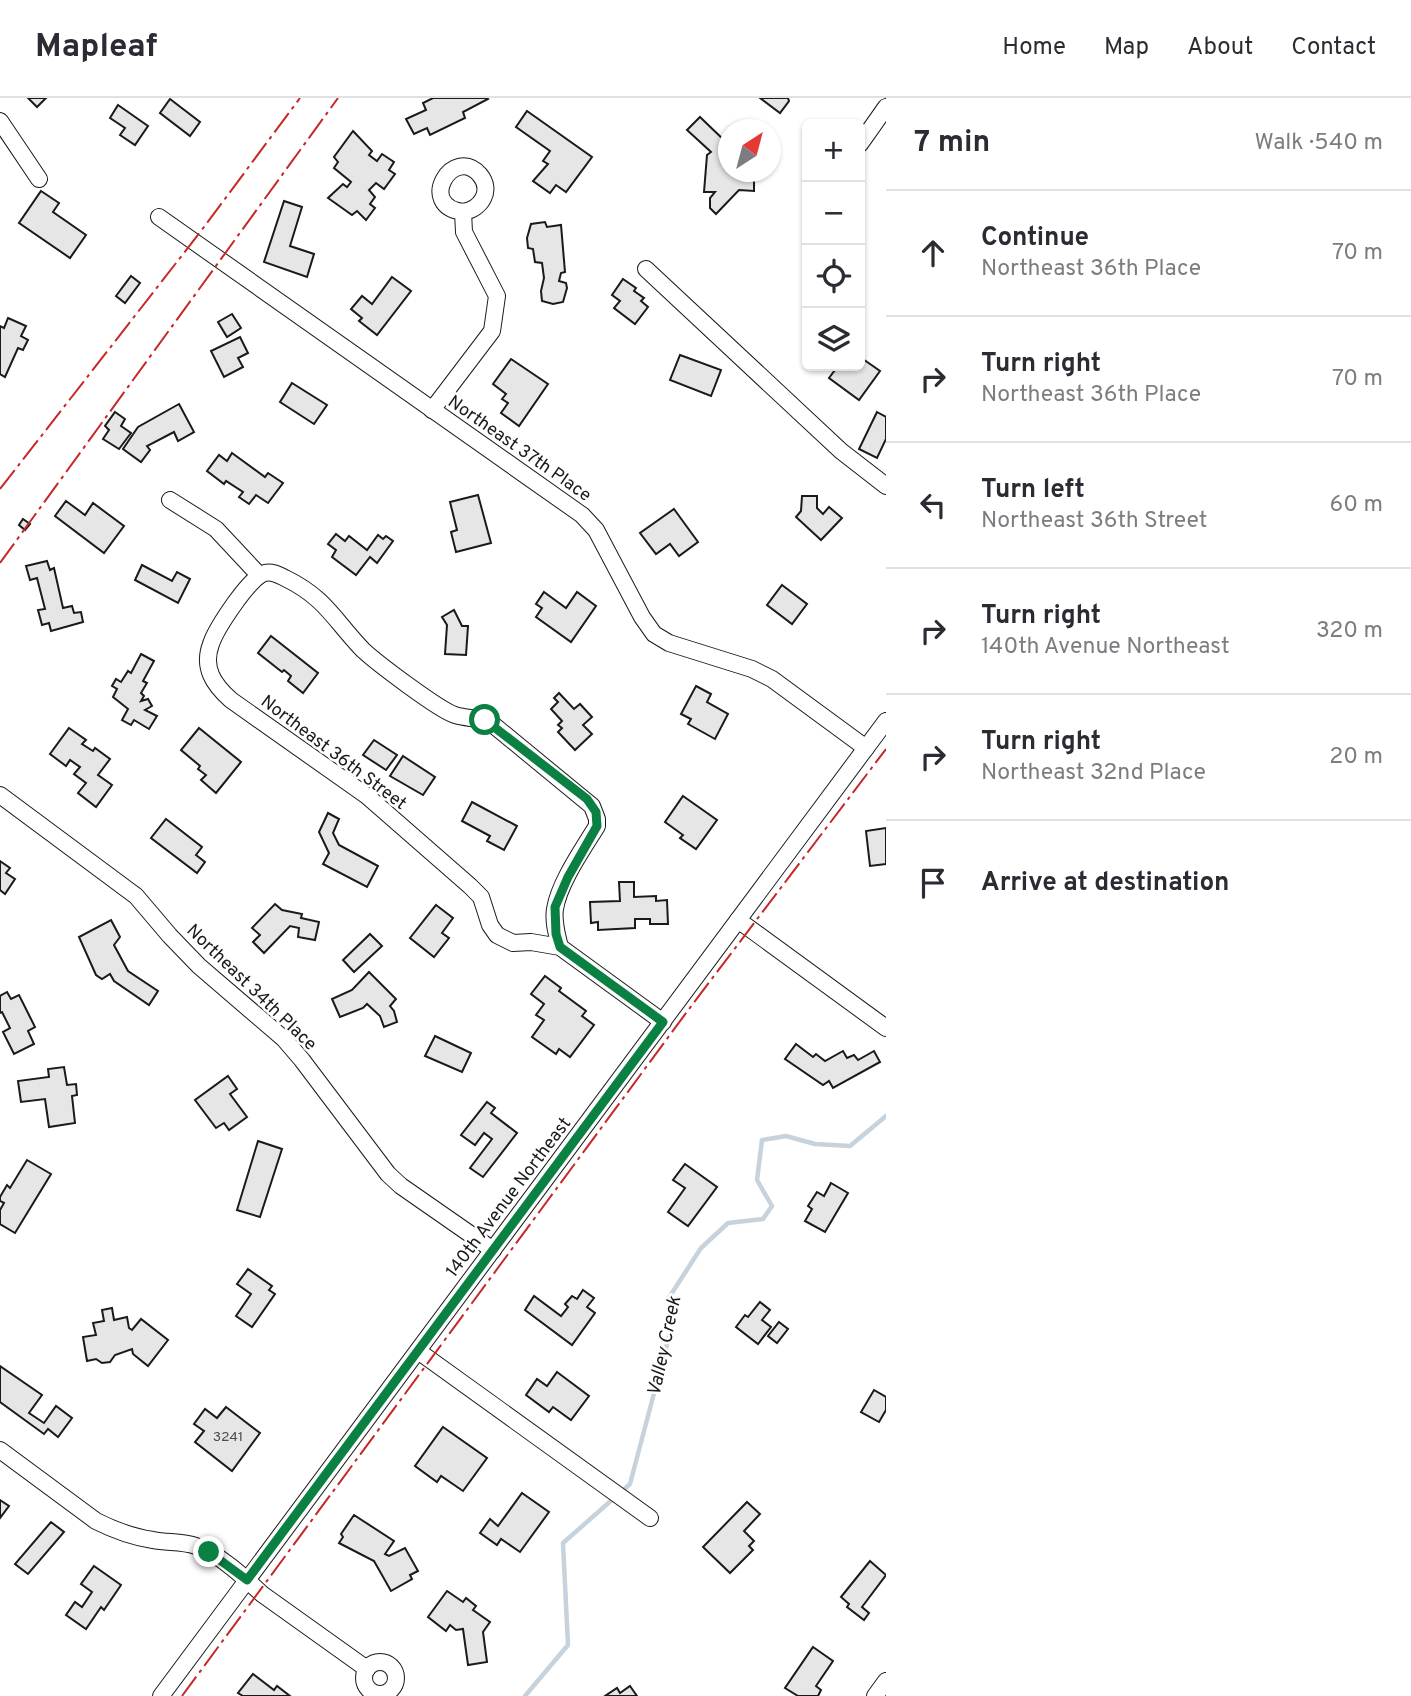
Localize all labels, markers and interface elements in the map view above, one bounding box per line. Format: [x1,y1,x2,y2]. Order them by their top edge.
text: Mapleaf [35,27,158,69]
text: Home [1002,33,1066,63]
text: Map [1104,33,1149,63]
text: About [1187,33,1253,63]
text: Contact [1291,33,1376,63]
north arrow [718,119,781,182]
map controls [802,119,865,371]
button: + [802,119,865,182]
text: 7 min [914,125,990,162]
text: Walk · 540 m [1254,129,1383,158]
button: − [802,182,865,245]
text: Continue [981,222,1089,255]
icon: ahead [914,234,952,272]
text: 70 m [1332,239,1383,268]
button: locate [802,245,865,308]
text: Northeast 36th Place [981,255,1201,284]
button: layers [802,308,865,371]
text: Turn right [981,348,1101,381]
icon: right [914,360,952,398]
text: 70 m [1332,365,1383,394]
text: Northeast 36th Place [981,381,1201,410]
street label: Northeast 37th Place [443,391,595,507]
text: Turn left [981,474,1085,507]
icon: left [914,486,952,524]
text: 60 m [1330,491,1383,520]
text: Northeast 36th Street [981,507,1207,536]
text: Turn right [981,600,1101,633]
icon: right [914,612,952,650]
text: 320 m [1316,617,1383,646]
text: 140th Avenue Northeast [981,633,1230,662]
street label: Northeast 36th Street [255,691,411,816]
route start [469,704,500,735]
text: Turn right [981,726,1101,759]
icon: right [914,738,952,776]
text: 20 m [1329,743,1383,772]
text: Northeast 32nd Place [981,759,1206,788]
icon: arrive [914,864,952,902]
text: Arrive at destination [981,867,1229,900]
street label: Northeast 34th Place [181,920,321,1056]
street label: 140th Avenue Northeast [441,1113,577,1283]
water label: Valley Creek [643,1294,687,1398]
house number: 3241 [213,1429,243,1446]
route end [193,1536,224,1567]

